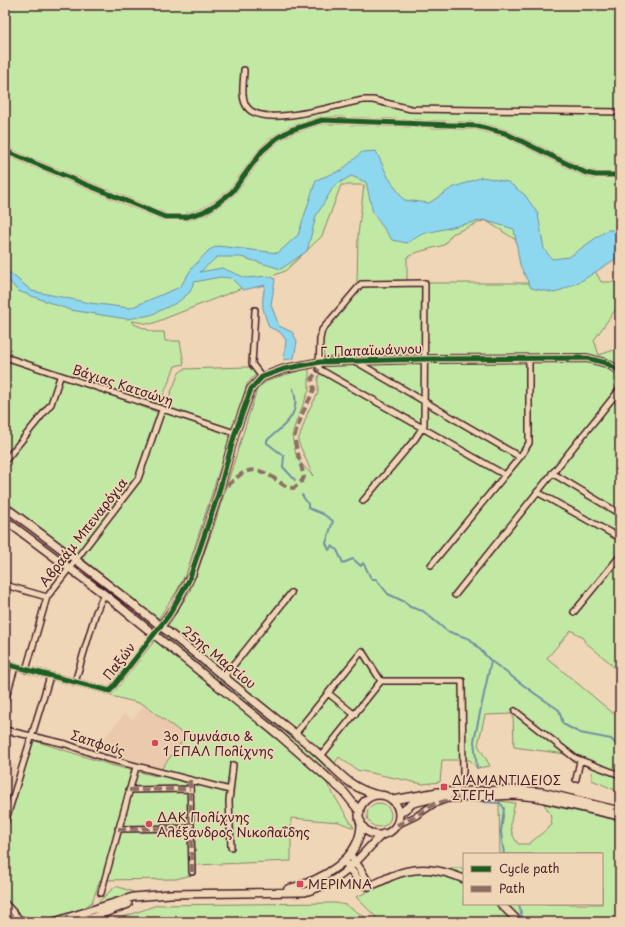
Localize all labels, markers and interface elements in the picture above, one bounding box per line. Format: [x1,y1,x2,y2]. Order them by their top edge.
street label: Γ. Παπαϊωάννου [320,338,422,361]
street label: Βάγιας Κατσώνη [70,359,176,410]
street label: Αβραάμ Μπεναρόγια [34,473,131,590]
street label: 25ης Μαρτίου [178,621,261,693]
street label: Παξών [98,638,139,683]
street label: Σαπφούς [69,725,128,760]
place label: 3ο Γυμνάσιο & 1 ΕΠΑΛ Πολίχνης [163,726,274,760]
marker: 3ο Γυμνάσιο & 1 ΕΠΑΛ Πολίχνης [150,738,160,748]
place label: ΔΙΑΜΑΝΤΙΔΕΙΟΣ ΣΤΕΓΗ [452,770,561,804]
marker: ΔΙΑΜΑΝΤΙΔΕΙΟΣ ΣΤΕΓΗ [439,782,449,792]
place label: ΔΑΚ Πολίχνης Αλέξανδρος Νικολαΐδης [157,807,310,841]
marker: ΔΑΚ Πολίχνης Αλέξανδρος Νικολαΐδης [144,819,154,829]
legend [463,853,603,905]
text: Cycle path [499,859,560,877]
place label: ΜΕΡΙΜΝΑ [308,874,372,893]
marker: ΜΕΡΙΜΝΑ [295,879,305,889]
text: Path [499,879,525,897]

